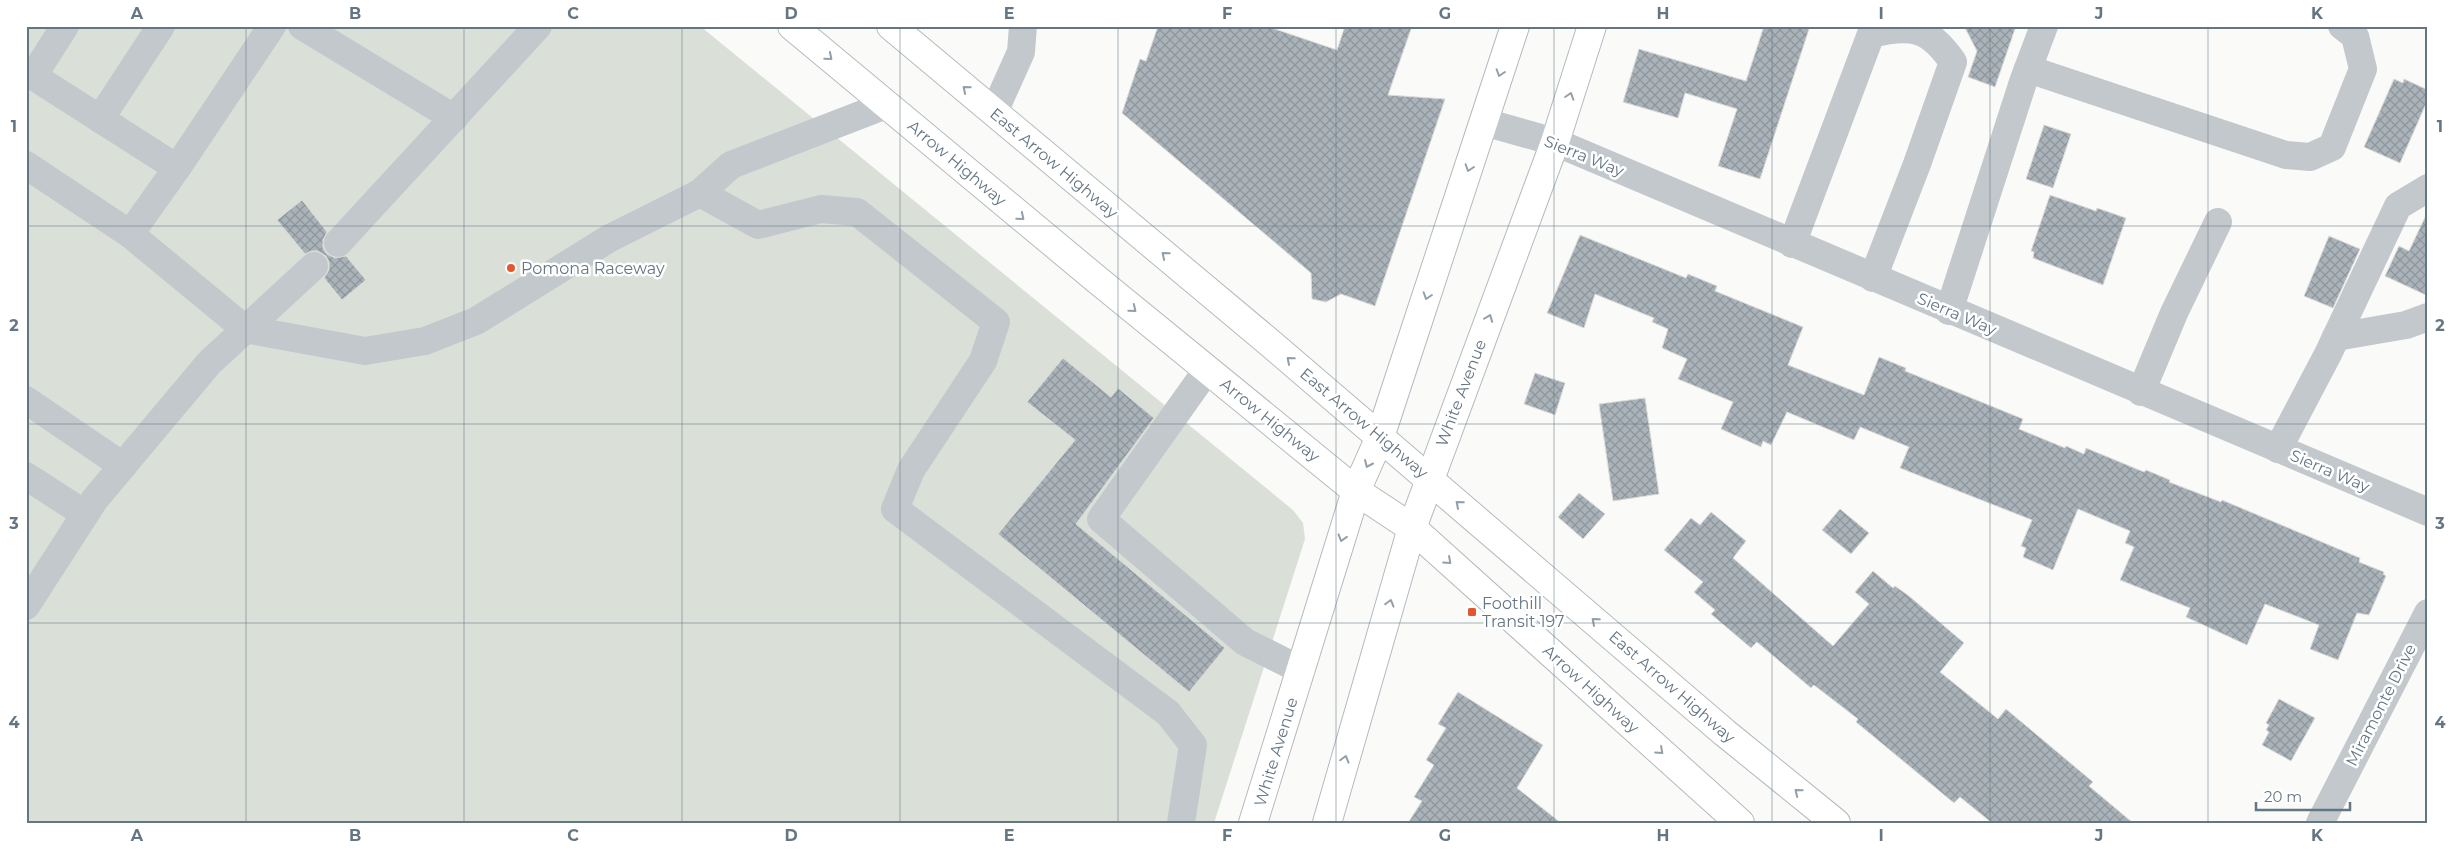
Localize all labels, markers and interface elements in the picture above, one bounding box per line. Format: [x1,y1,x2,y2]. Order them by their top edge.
text: A [130,4,144,23]
text: B [349,4,361,23]
text: C [567,4,579,23]
text: D [784,4,798,23]
text: E [1004,4,1014,23]
text: F [1222,4,1232,23]
text: G [1439,4,1451,23]
text: H [1657,4,1669,23]
text: I [1878,4,1884,23]
text: J [2094,4,2103,23]
text: K [2311,4,2324,23]
one-way arrow [823,52,832,60]
one-way arrow [1496,68,1506,76]
one-way arrow [963,86,972,95]
one-way arrow [1564,92,1574,101]
street label: East Arrow Highway [986,104,1122,222]
street label: Arrow Highway [904,116,1010,210]
text: 1 [11,117,17,136]
text: 1 [2437,117,2443,136]
street label: Sierra Way [1541,131,1627,181]
one-way arrow [1465,163,1475,172]
one-way arrow [1016,212,1025,221]
one-way arrow [1162,252,1171,261]
place label: Pomona Raceway [521,259,665,278]
marker: Pomona Raceway [505,262,517,274]
street label: Sierra Way [1915,289,2000,339]
one-way arrow [1423,291,1433,299]
one-way arrow [1127,304,1136,313]
one-way arrow [1483,314,1493,323]
text: 2 [9,316,19,335]
text: 2 [2435,316,2445,335]
street label: White Avenue [1432,337,1490,449]
one-way arrow [1286,357,1295,366]
street label: East Arrow Highway [1296,364,1432,482]
street label: Arrow Highway [1216,374,1324,466]
street label: Sierra Way [2288,446,2373,496]
one-way arrow [1364,459,1375,468]
one-way arrow [1455,501,1464,510]
text: 3 [8,514,19,533]
text: 3 [2434,514,2445,533]
one-way arrow [1338,533,1348,542]
one-way arrow [1443,555,1452,564]
place label: Foothill Transit 197 [1482,594,1564,631]
one-way arrow [1385,600,1395,608]
marker: Foothill Transit 197 [1466,606,1478,618]
one-way arrow [1592,619,1601,627]
street label: East Arrow Highway [1605,627,1739,747]
street label: Arrow Highway [1539,641,1643,737]
street label: Miramonte Drive [2342,641,2420,769]
street label: White Avenue [1250,695,1302,809]
text: 4 [8,713,20,732]
text: 4 [2434,713,2446,732]
one-way arrow [1655,746,1664,755]
one-way arrow [1340,756,1350,764]
scale bar [2256,779,2350,811]
text: 20 m [2264,787,2302,806]
one-way arrow [1795,790,1804,798]
text: A [130,826,144,845]
text: B [349,826,361,845]
text: C [567,826,579,845]
text: D [784,826,798,845]
text: E [1004,826,1014,845]
text: F [1222,826,1232,845]
text: G [1439,826,1451,845]
text: H [1657,826,1669,845]
text: I [1878,826,1884,845]
text: J [2094,826,2103,845]
text: K [2311,826,2324,845]

